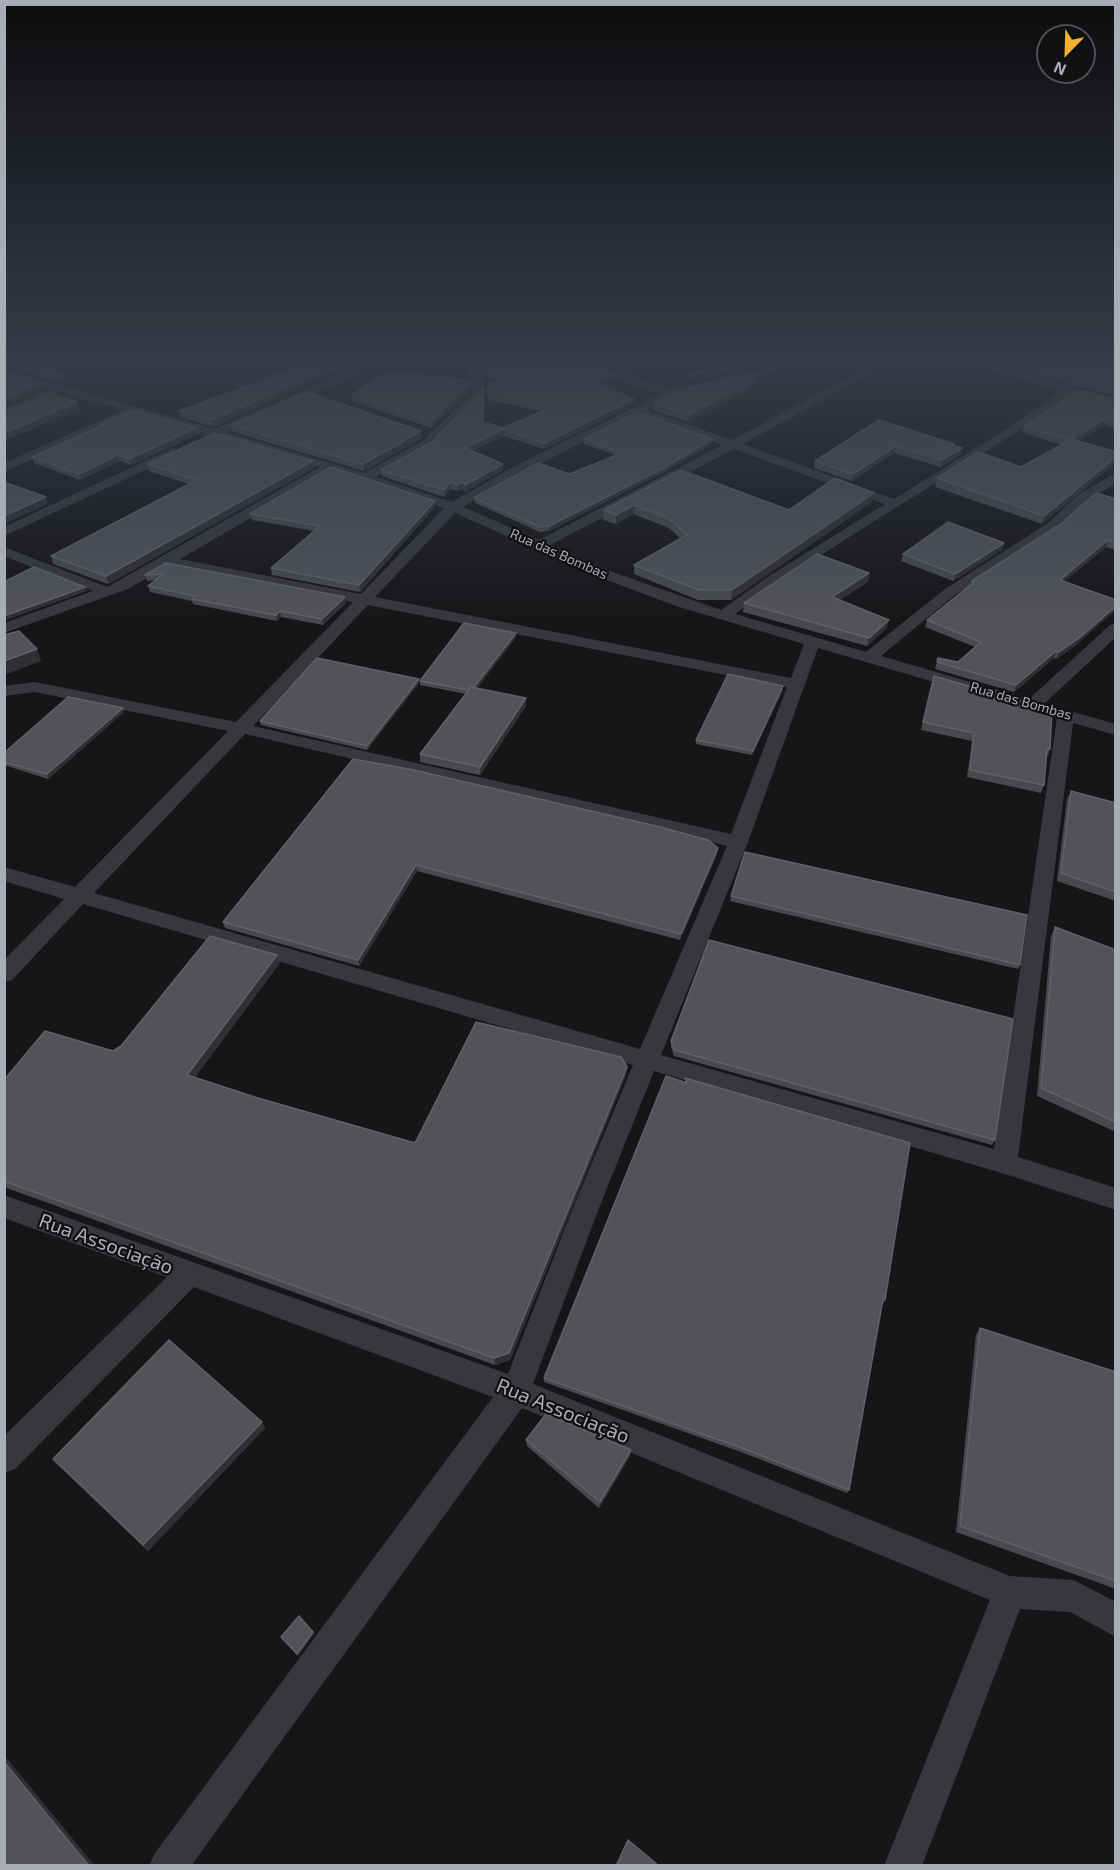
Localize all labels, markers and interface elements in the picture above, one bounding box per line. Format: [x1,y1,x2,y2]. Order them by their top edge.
north arrow [1036,24,1096,84]
text: N [1051,58,1069,80]
street label: Rua das Bombas [508,525,610,583]
street label: Rua das Bombas [968,678,1074,724]
street label: Rua Associação [36,1209,176,1279]
street label: Rua Associação [493,1373,633,1449]

